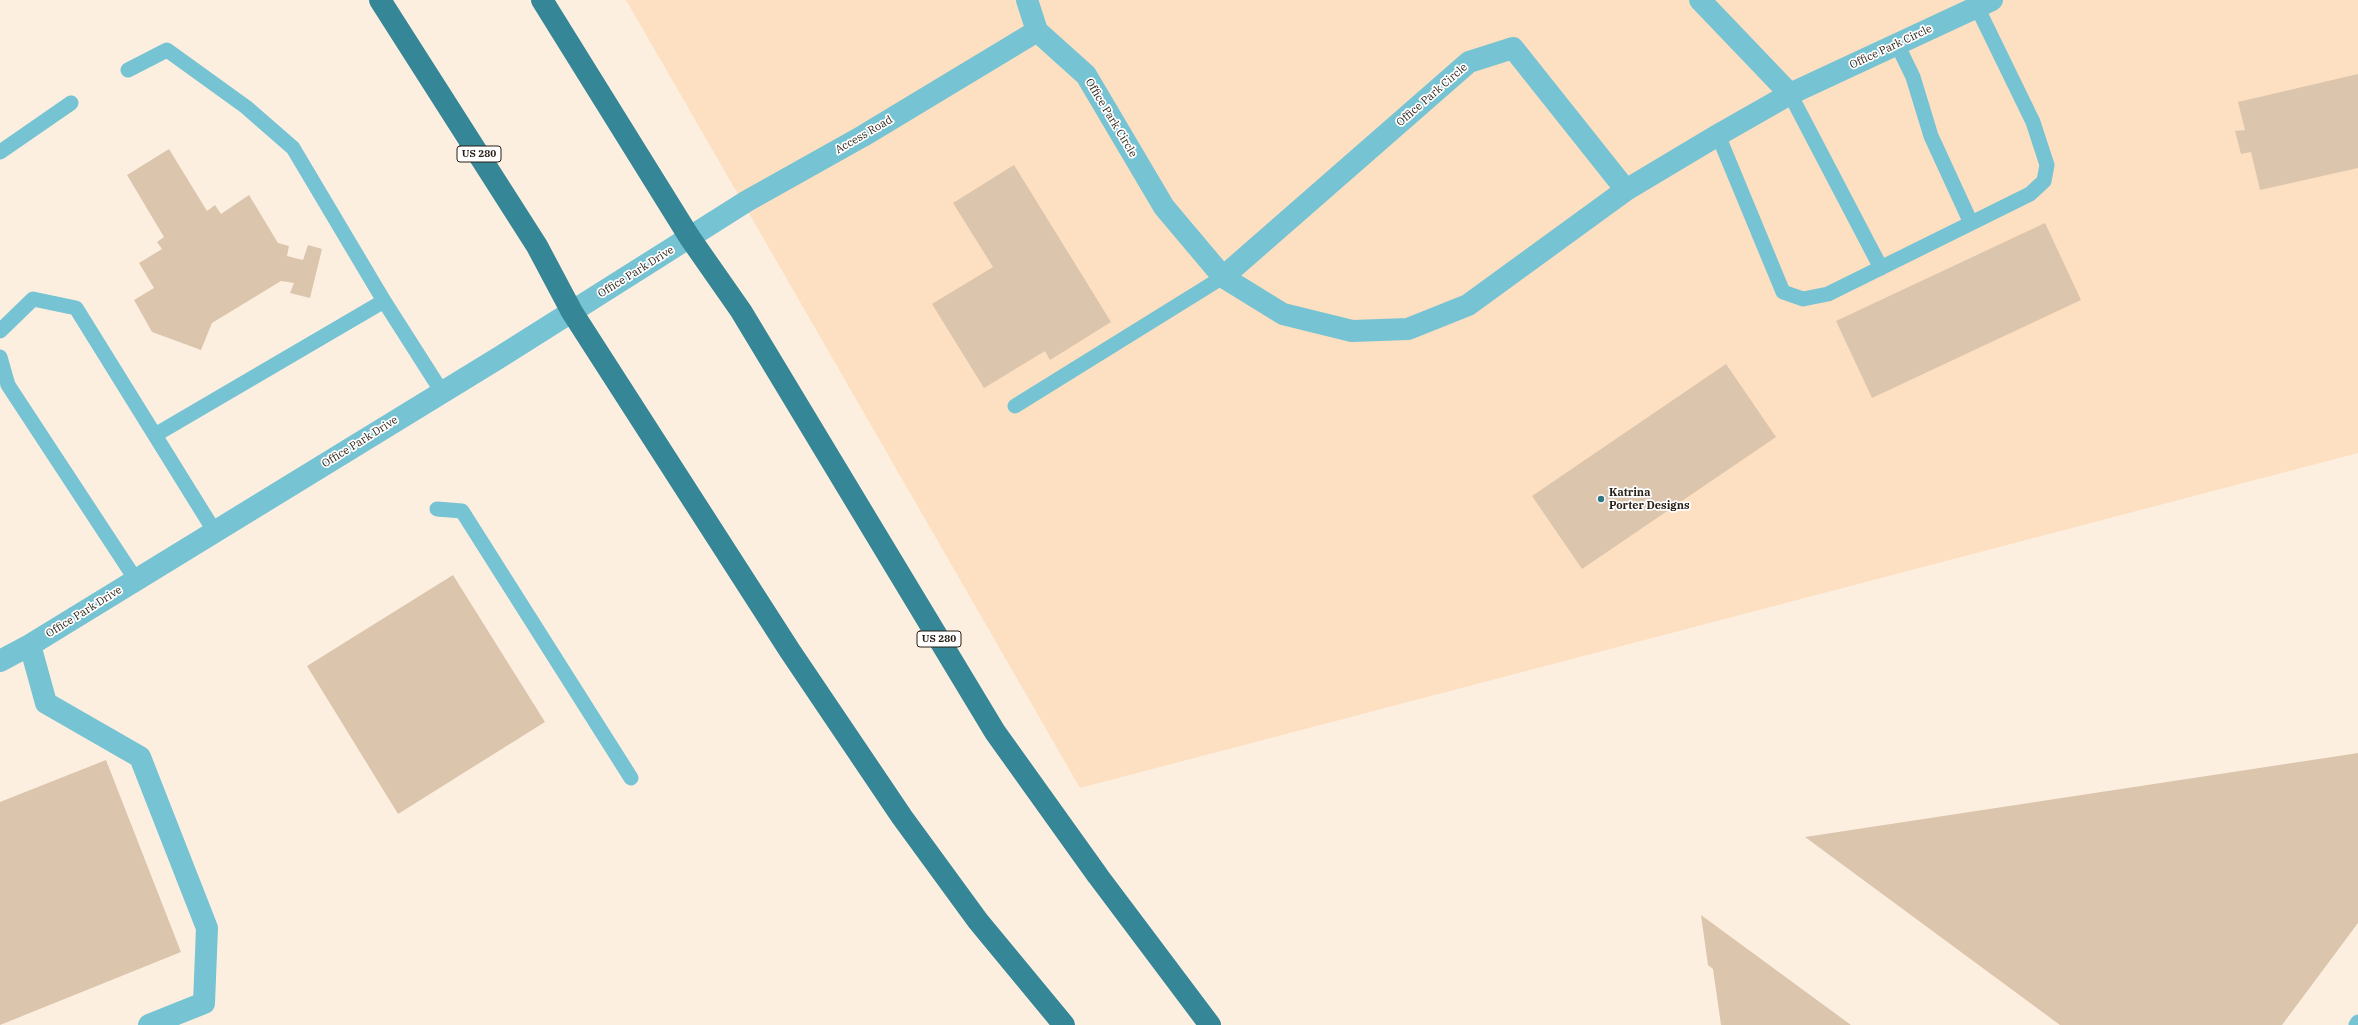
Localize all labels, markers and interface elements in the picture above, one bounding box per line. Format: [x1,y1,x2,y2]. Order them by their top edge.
street label: Office Park Circle [1848,22,1934,72]
street label: Office Park Circle [1394,61,1470,129]
street label: Office Park Circle [1082,76,1140,160]
street label: Access Road [833,113,895,157]
road number: US 280 [457,146,501,162]
street label: Office Park Drive [596,243,676,301]
street label: Office Park Drive [320,413,400,471]
place label: Katrina Porter Designs [1609,486,1690,512]
marker: Katrina Porter Designs [1596,494,1606,504]
street label: Office Park Drive [44,583,124,641]
road number: US 280 [917,631,961,647]

